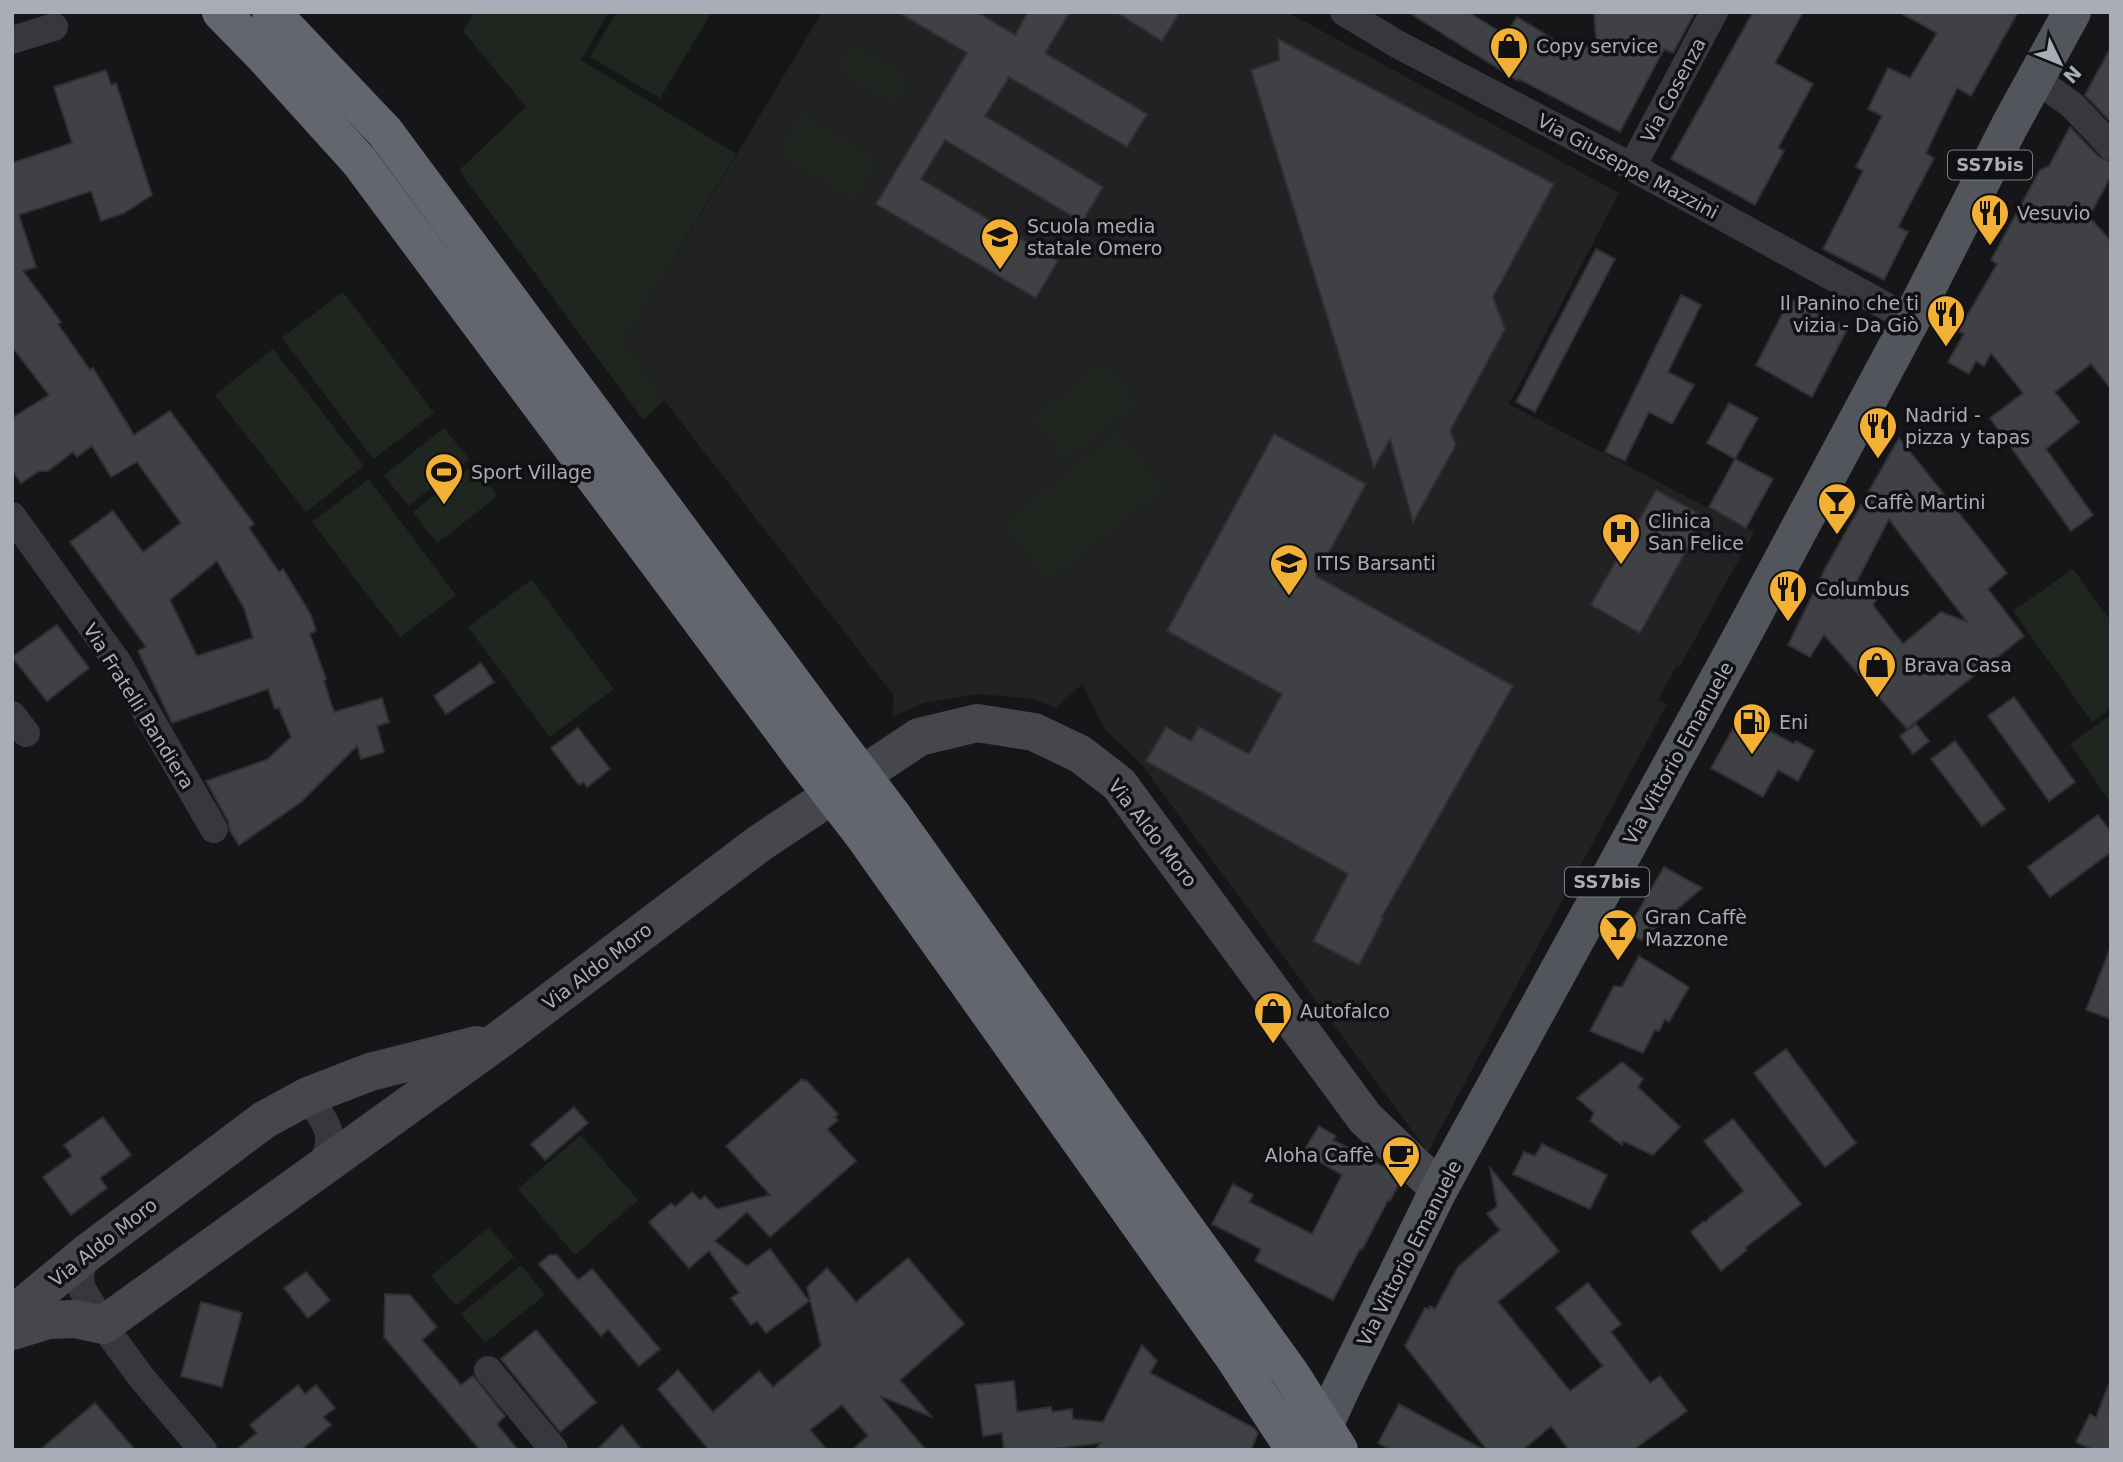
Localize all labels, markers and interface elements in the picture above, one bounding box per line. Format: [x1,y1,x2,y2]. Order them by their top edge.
shop icon: Copy service [1488,25,1530,80]
north arrow [2025,28,2095,98]
street label: Via Cosenza [1636,34,1710,146]
place label: Copy service [1536,35,1658,57]
text: N [2059,61,2086,88]
street label: Via Giuseppe Mazzini [1534,109,1722,223]
road number: SS7bis [1948,150,2032,180]
restaurant icon: Vesuvio [1969,192,2011,247]
place label: Vesuvio [2017,202,2090,224]
place label: Scuola media statale Omero [1027,215,1162,259]
school or university icon: Scuola media statale Omero [979,216,1021,271]
place label: Il Panino che ti vizia - Da Giò [1780,292,1919,336]
restaurant icon: Il Panino che ti vizia - Da Giò [1925,293,1967,348]
place label: Nadrid - pizza y tapas [1905,404,2030,448]
restaurant icon: Nadrid - pizza y tapas [1857,405,1899,460]
sports icon: Sport Village [423,451,465,506]
place label: Sport Village [471,461,592,483]
bar icon: Caffè Martini [1816,481,1858,536]
place label: Caffè Martini [1864,491,1986,513]
place label: Clinica San Felice [1648,510,1744,554]
hospital icon: Clinica San Felice [1600,511,1642,566]
school or university icon: ITIS Barsanti [1268,542,1310,597]
place label: ITIS Barsanti [1316,552,1436,574]
restaurant icon: Columbus [1767,568,1809,623]
place label: Columbus [1815,578,1910,600]
street label: Via Fratelli Bandiera [79,619,199,793]
shop icon: Brava Casa [1856,644,1898,699]
place label: Brava Casa [1904,654,2012,676]
street label: Via Vittorio Emanuele [1619,658,1737,848]
fuel station icon: Eni [1731,701,1773,756]
place label: Eni [1779,711,1808,733]
street label: Via Aldo Moro [1104,775,1202,891]
road number: SS7bis [1565,868,1649,897]
place label: Gran Caffè Mazzone [1645,906,1747,950]
bar icon: Gran Caffè Mazzone [1597,907,1639,962]
street label: Via Aldo Moro [538,918,656,1014]
shop icon: Autofalco [1252,990,1294,1045]
place label: Autofalco [1300,1000,1390,1022]
cafe icon: Aloha Caffè [1380,1134,1422,1189]
place label: Aloha Caffè [1265,1144,1374,1166]
street label: Via Vittorio Emanuele [1353,1156,1465,1350]
street label: Via Aldo Moro [45,1193,161,1291]

